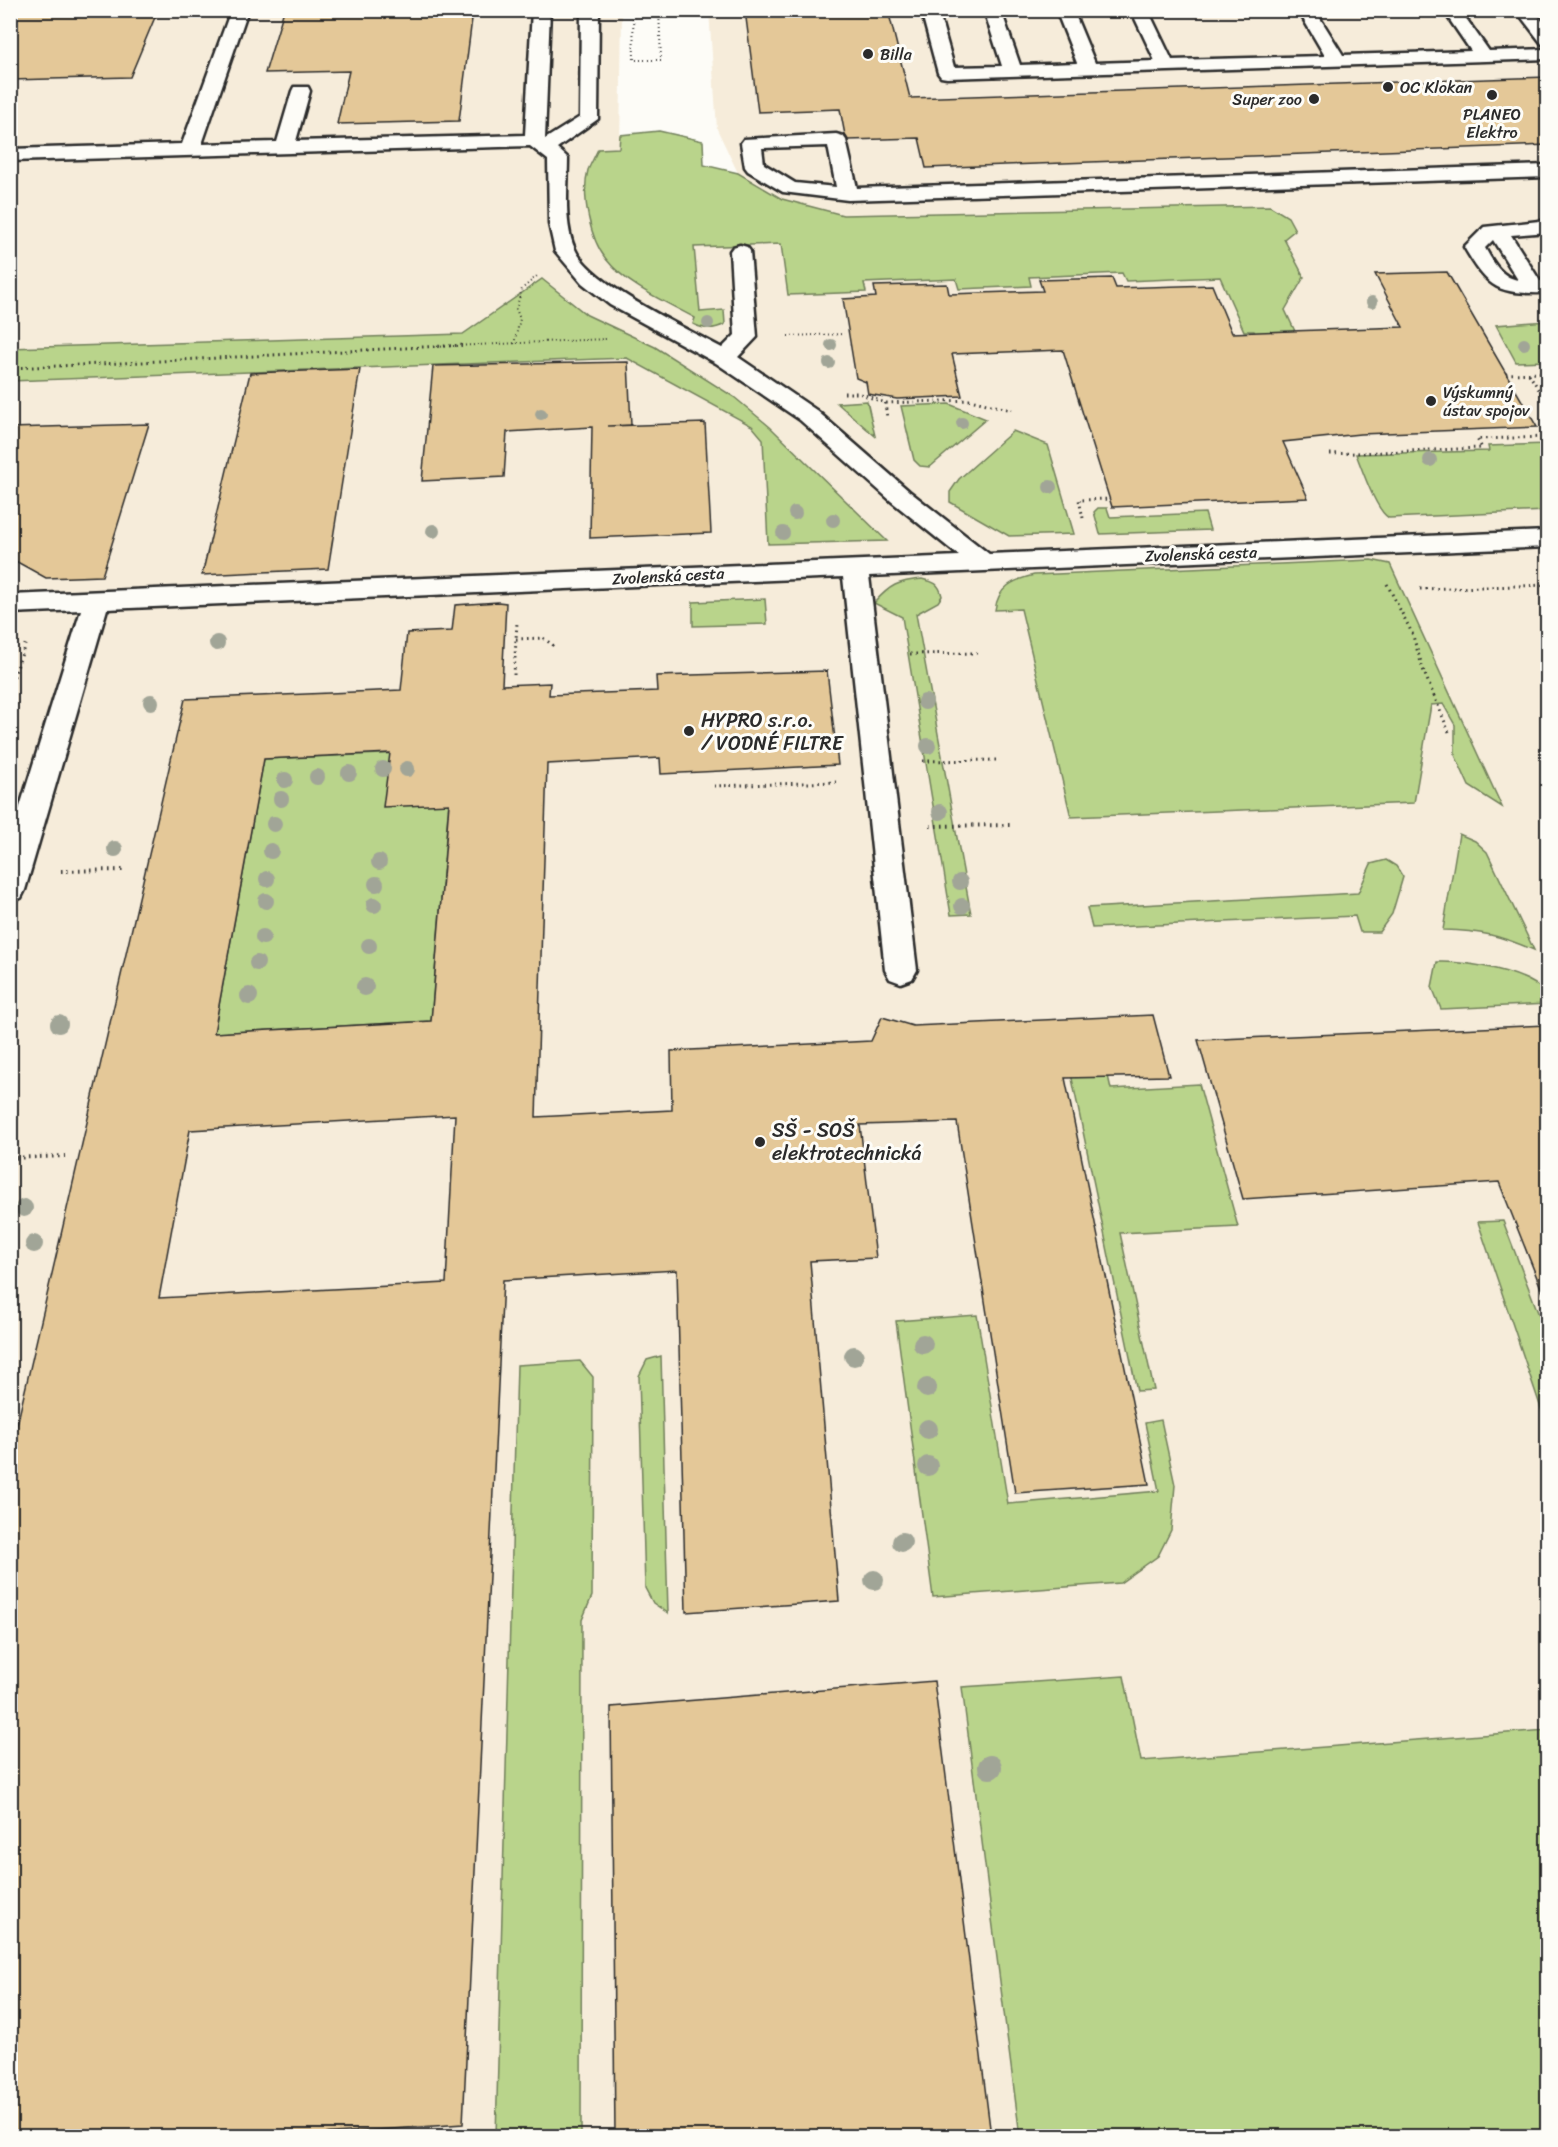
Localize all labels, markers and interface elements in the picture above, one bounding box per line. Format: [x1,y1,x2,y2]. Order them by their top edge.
place label: Billa [880,40,913,69]
marker: Billa [861,47,875,61]
place label: OC Klokan [1400,73,1472,102]
marker: OC Klokan [1381,80,1395,94]
place label: Super zoo [1232,85,1302,114]
marker: PLANEO Elektro [1485,88,1499,102]
marker: Super zoo [1307,92,1321,106]
place label: PLANEO Elektro [1463,100,1521,147]
place label: Výskumný ústav spojov [1443,378,1531,425]
marker: Výskumný ústav spojov [1424,394,1438,408]
street label: Zvolenská cesta [1144,538,1259,570]
street label: Zvolenská cesta [611,559,726,593]
place label: HYPRO s.r.o. / VODNÉ FILTRE [701,703,845,761]
marker: HYPRO s.r.o. / VODNÉ FILTRE [682,724,696,738]
place label: SŠ - SOŠ elektrotechnická [772,1113,921,1171]
marker: SŠ - SOŠ elektrotechnická [753,1135,767,1149]

